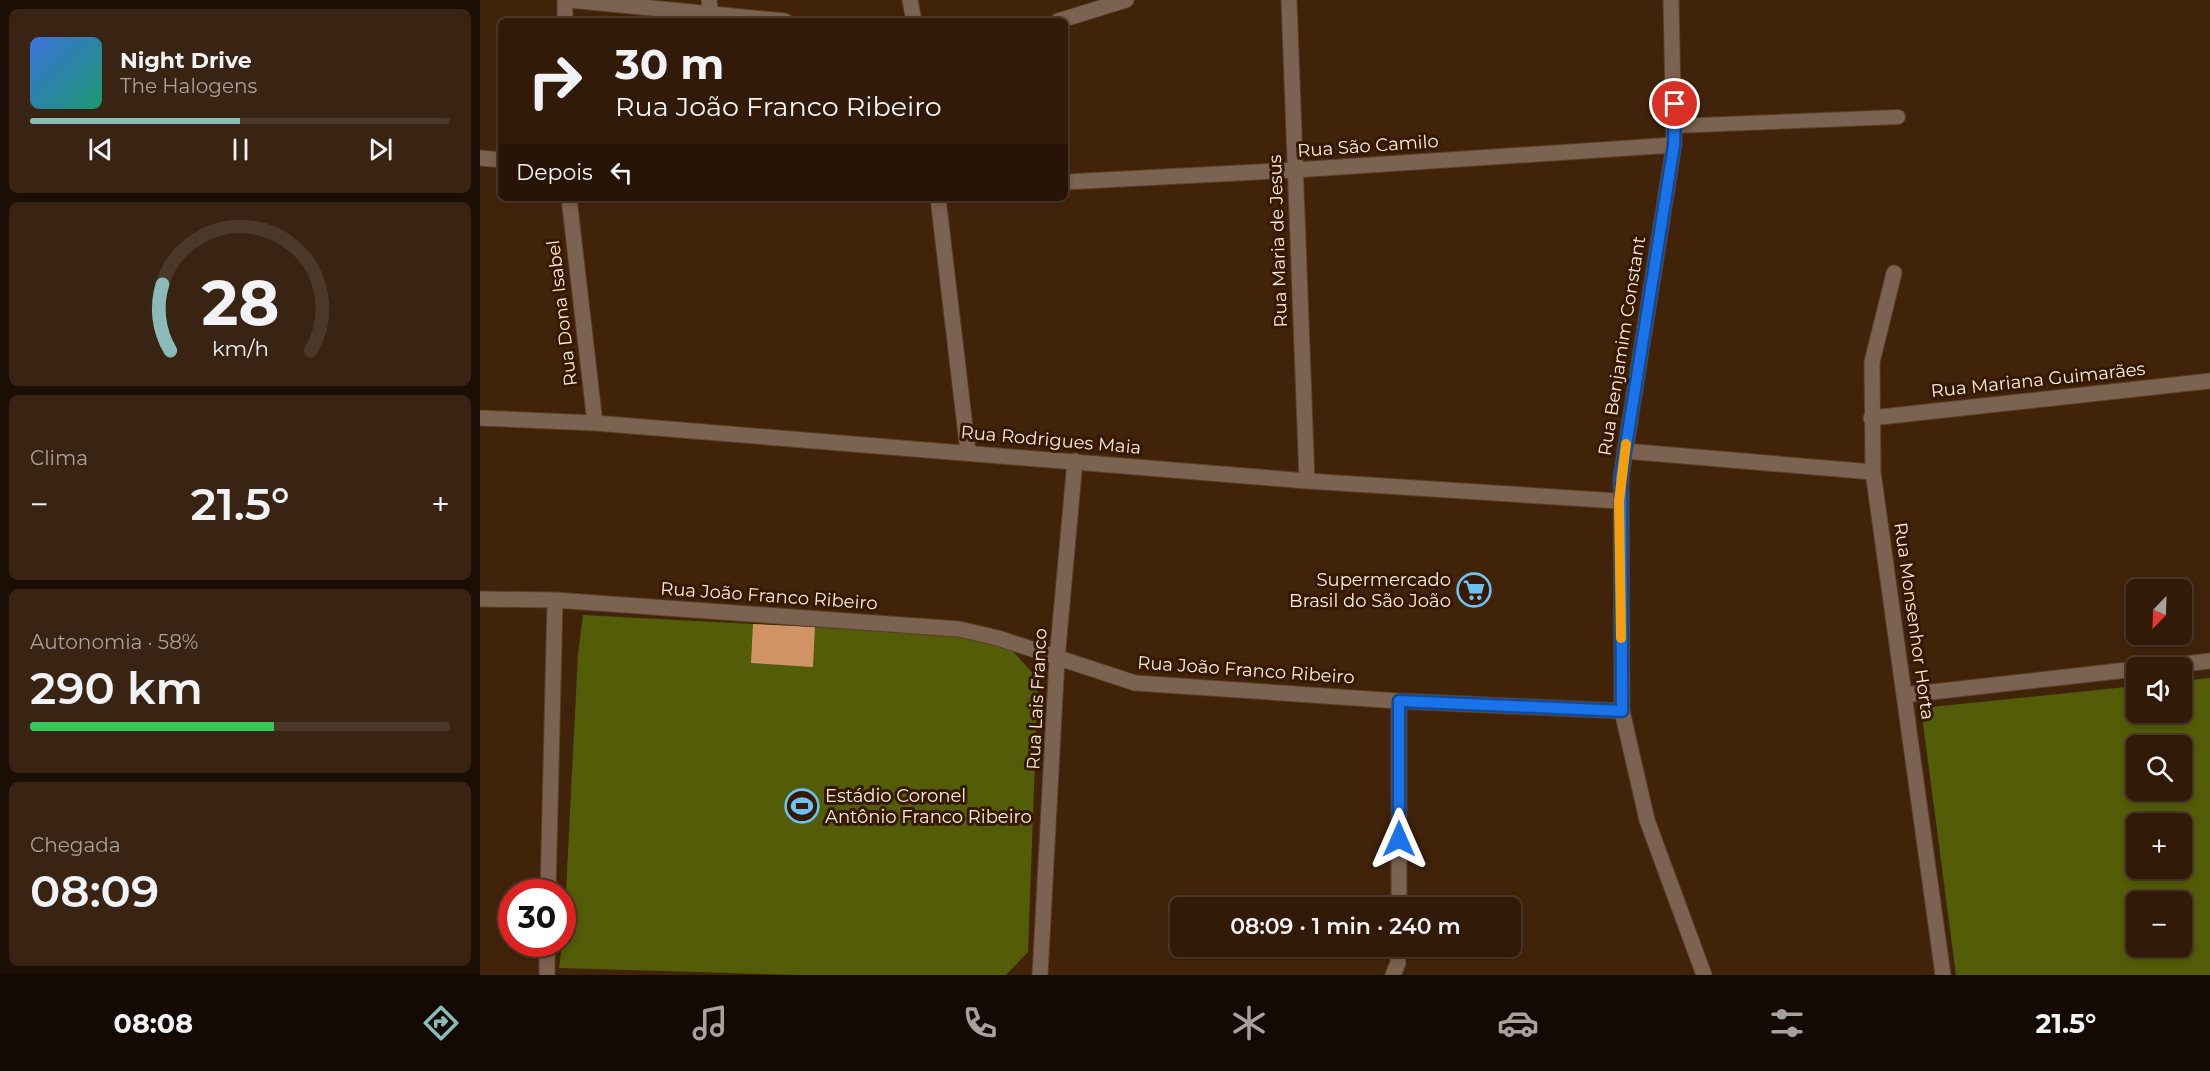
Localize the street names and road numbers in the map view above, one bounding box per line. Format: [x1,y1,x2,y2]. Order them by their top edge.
street label: Rua São Camilo [1297,130,1439,162]
street label: Rua Maria de Jesus [1264,154,1292,328]
street label: Rua Benjamim Constant [1594,235,1650,457]
street label: Rua Dona Isabel [542,239,582,387]
street label: Rua Mariana Guimarães [1930,358,2147,402]
street label: Rua Rodrigues Maia [960,421,1142,459]
street label: Rua Monsenhor Horta [1889,521,1939,721]
street label: Rua João Franco Ribeiro [660,577,878,615]
street label: Rua Lais Franco [1022,628,1052,770]
street label: Rua João Franco Ribeiro [1137,651,1355,689]

